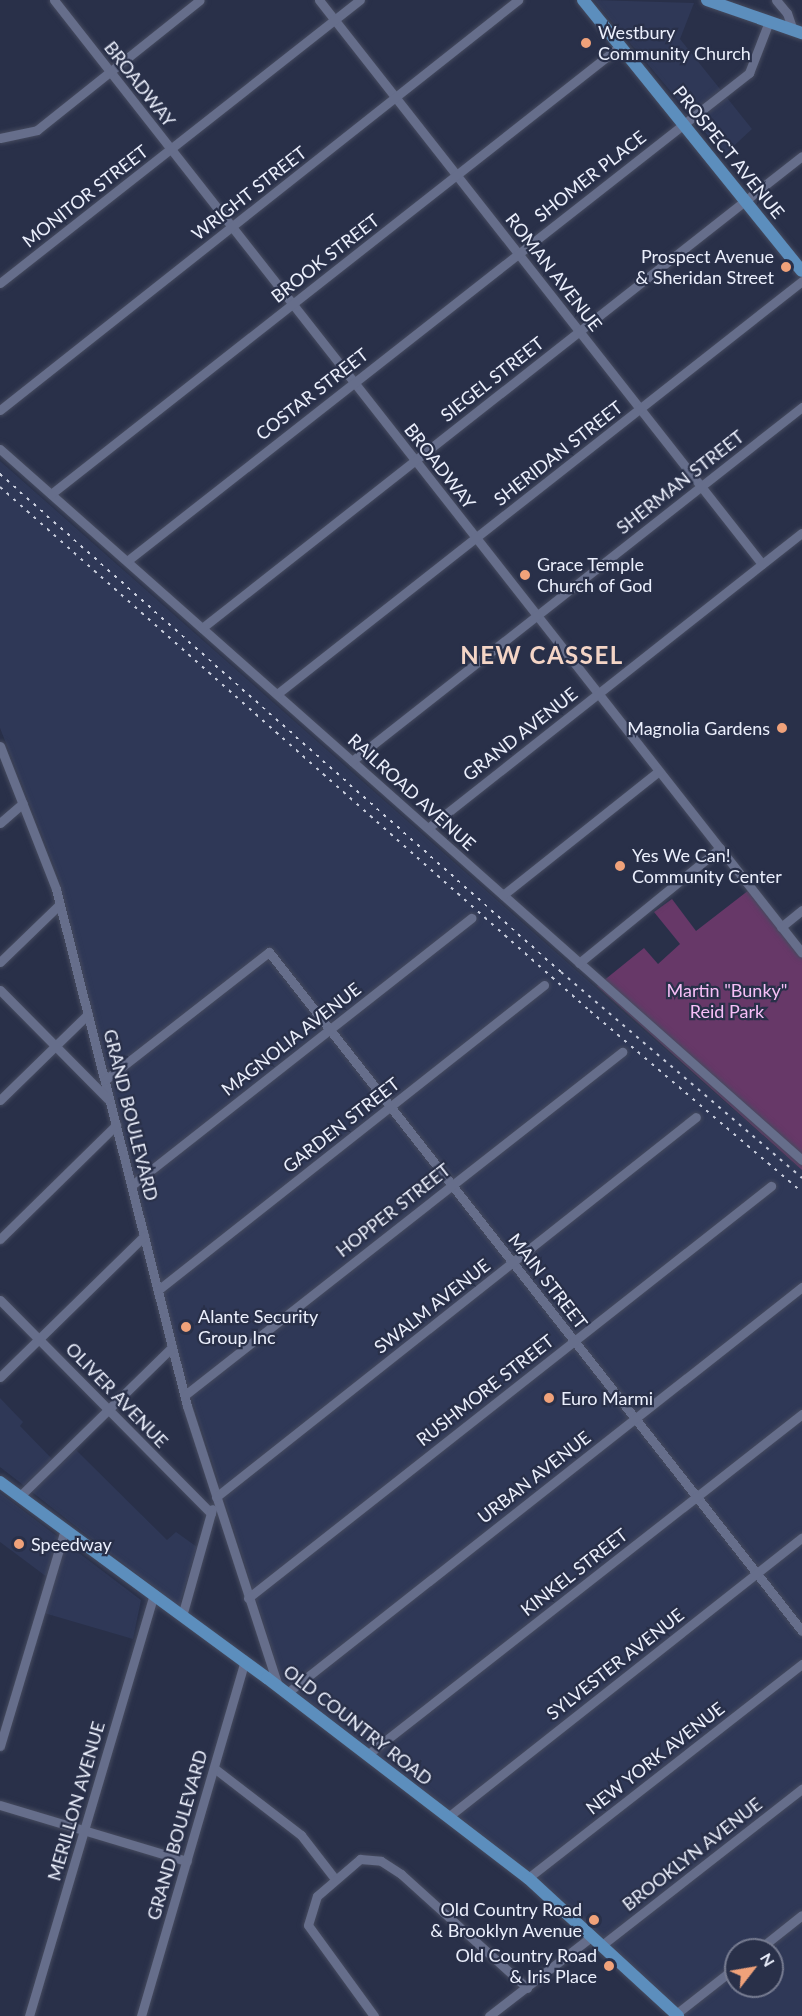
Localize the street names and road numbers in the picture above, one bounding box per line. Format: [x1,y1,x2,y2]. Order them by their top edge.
street label: BROADWAY [100,37,180,131]
street label: PROSPECT AVENUE [669,81,789,223]
street label: SHOMER PLACE [530,126,650,226]
street label: MONITOR STREET [18,140,152,252]
street label: WRIGHT STREET [187,141,311,245]
street label: BROOK STREET [267,209,383,307]
street label: ROMAN AVENUE [501,209,607,335]
street label: SIEGEL STREET [436,332,548,426]
street label: COSTAR STREET [252,343,372,445]
street label: SHERIDAN STREET [489,396,627,510]
street label: BROADWAY [400,419,480,513]
street label: SHERMAN STREET [612,426,748,538]
street label: GRAND AVENUE [458,682,582,786]
street label: RAILROAD AVENUE [344,729,480,855]
street label: MAGNOLIA AVENUE [217,978,365,1100]
street label: GRAND BOULEVARD [99,1027,163,1203]
street label: GARDEN STREET [278,1073,404,1177]
street label: HOPPER STREET [332,1159,454,1261]
street label: MAIN STREET [504,1229,592,1333]
street label: SWALM AVENUE [370,1254,494,1358]
street label: RUSHMORE STREET [412,1330,558,1450]
street label: OLIVER AVENUE [61,1338,173,1452]
street label: URBAN AVENUE [473,1426,595,1528]
street label: KINKEL STREET [516,1523,632,1621]
street label: SYLVESTER AVENUE [542,1604,688,1724]
street label: OLD COUNTRY ROAD [279,1660,437,1790]
street label: NEW YORK AVENUE [581,1697,729,1819]
street label: MERILLON AVENUE [43,1719,109,1883]
street label: GRAND BOULEVARD [142,1747,212,1923]
street label: BROOKLYN AVENUE [618,1793,766,1915]

